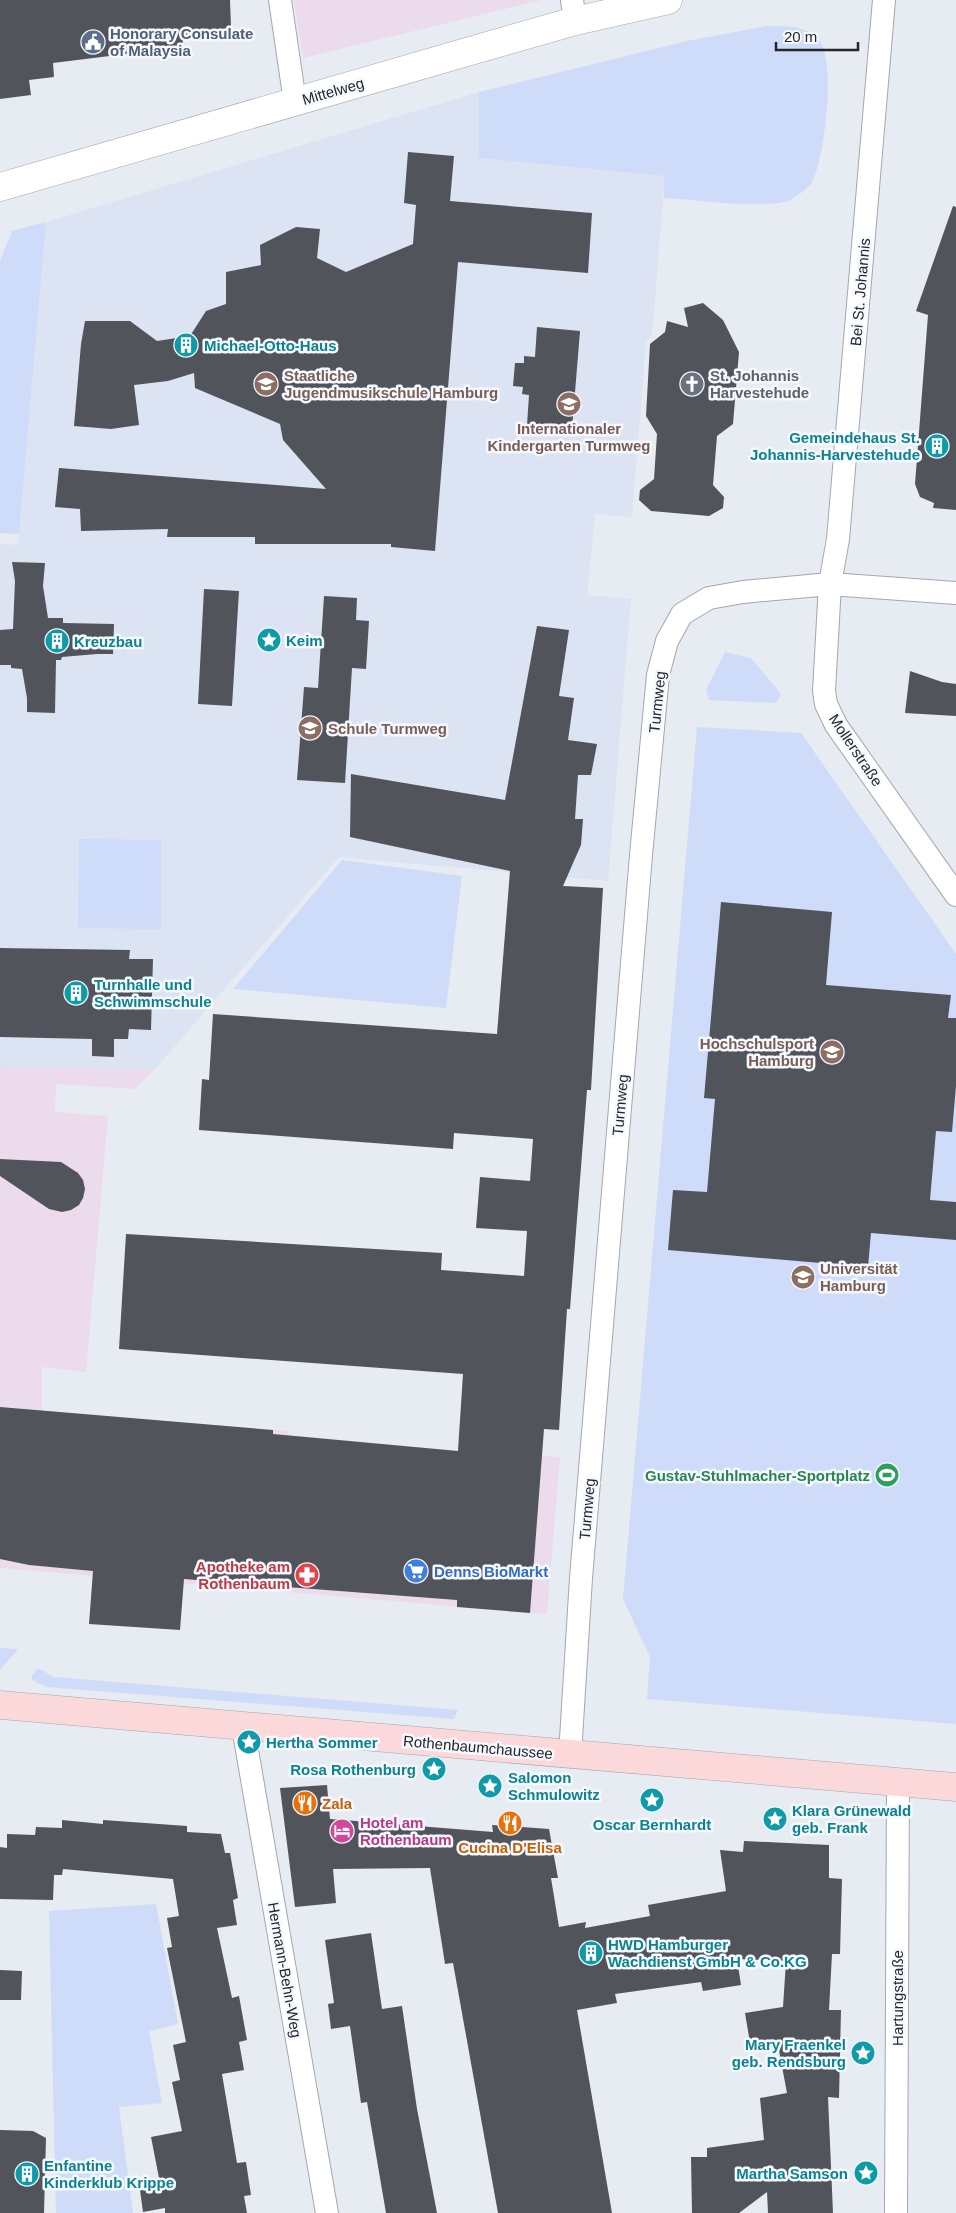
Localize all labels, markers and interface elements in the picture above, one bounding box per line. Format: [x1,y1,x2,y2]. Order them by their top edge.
scale bar [776,20,858,52]
place label: Honorary Consulate of Malaysia [110,25,253,59]
text: 20 m [784,28,817,45]
public building icon: Honorary Consulate of Malaysia [80,29,106,55]
street label: Mittelweg [300,74,366,108]
street label: Bei St. Johannis [847,237,873,347]
building icon: Michael-Otto-Haus [173,332,199,358]
place label: Michael-Otto-Haus [204,337,337,354]
place label: Staatliche Jugendmusikschule Hamburg [284,367,498,401]
place label: St. Johannis Harvestehude [710,367,809,401]
school or university icon: Staatliche Jugendmusikschule Hamburg [253,371,279,397]
church icon: St. Johannis Harvestehude [679,371,705,397]
school or university icon: Internationaler Kindergarten Turmweg [556,391,582,417]
place label: Internationaler Kindergarten Turmweg [487,420,651,454]
place label: Gemeindehaus St. Johannis-Harvestehude [750,429,920,463]
building icon: Gemeindehaus St. Johannis-Harvestehude [924,433,950,459]
place icon: Keim [256,627,282,653]
building icon: Kreuzbau [44,628,70,654]
place label: Keim [286,632,323,649]
place label: Kreuzbau [74,633,142,650]
street label: Turmweg [645,670,669,734]
street label: Mollerstraße [826,711,886,789]
school or university icon: Schule Turmweg [297,715,323,741]
place label: Schule Turmweg [328,720,447,737]
place label: Turnhalle und Schwimmschule [94,976,212,1010]
building icon: Turnhalle und Schwimmschule [63,980,89,1006]
place label: Hochschulsport Hamburg [700,1035,814,1069]
school or university icon: Hochschulsport Hamburg [819,1039,845,1065]
street label: Turmweg [609,1073,631,1137]
place label: Universität Hamburg [820,1260,898,1294]
school or university icon: Universität Hamburg [790,1264,816,1290]
sports icon: Gustav-Stuhlmacher-Sportplatz [874,1462,900,1488]
place label: Gustav-Stuhlmacher-Sportplatz [645,1467,870,1484]
street label: Turmweg [576,1477,598,1541]
place label: Apotheke am Rothenbaum [196,1558,290,1592]
supermarket icon: Denns BioMarkt [403,1558,429,1584]
pharmacy icon: Apotheke am Rothenbaum [294,1562,320,1588]
place label: Denns BioMarkt [434,1563,548,1580]
place icon: Hertha Sommer [236,1729,262,1755]
street label: Rothenbaumchaussee [402,1732,554,1762]
place label: Hertha Sommer [266,1734,378,1751]
place icon: Rosa Rothenburg [421,1756,447,1782]
place label: Rosa Rothenburg [290,1761,416,1778]
place label: Salomon Schmulowitz [508,1769,600,1803]
place icon: Salomon Schmulowitz [477,1773,503,1799]
place icon: Oscar Bernhardt [639,1787,665,1813]
restaurant icon: Zala [292,1790,318,1816]
place label: Zala [322,1795,353,1812]
place label: Klara Grünewald geb. Frank [792,1802,911,1836]
place icon: Klara Grünewald geb. Frank [762,1806,788,1832]
restaurant icon: Cucina D'Elisa [497,1810,523,1836]
place label: Hotel am Rothenbaum [360,1814,452,1848]
place label: Oscar Bernhardt [593,1816,711,1833]
hotel icon: Hotel am Rothenbaum [329,1818,355,1844]
place label: Cucina D'Elisa [458,1839,562,1856]
street label: Hermann-Behn-Weg [265,1901,305,2039]
place label: HWD Hamburger Wachdienst GmbH & Co.KG [608,1936,807,1970]
building icon: HWD Hamburger Wachdienst GmbH & Co.KG [578,1940,604,1966]
street label: Hartungstraße [889,1950,906,2046]
place label: Mary Fraenkel geb. Rendsburg [732,2036,846,2070]
place icon: Mary Fraenkel geb. Rendsburg [850,2040,876,2066]
place label: Enfantine Kinderklub Krippe [44,2157,174,2191]
place icon: Martha Samson [853,2160,879,2186]
building icon: Enfantine Kinderklub Krippe [14,2161,40,2187]
place label: Martha Samson [736,2165,848,2182]

